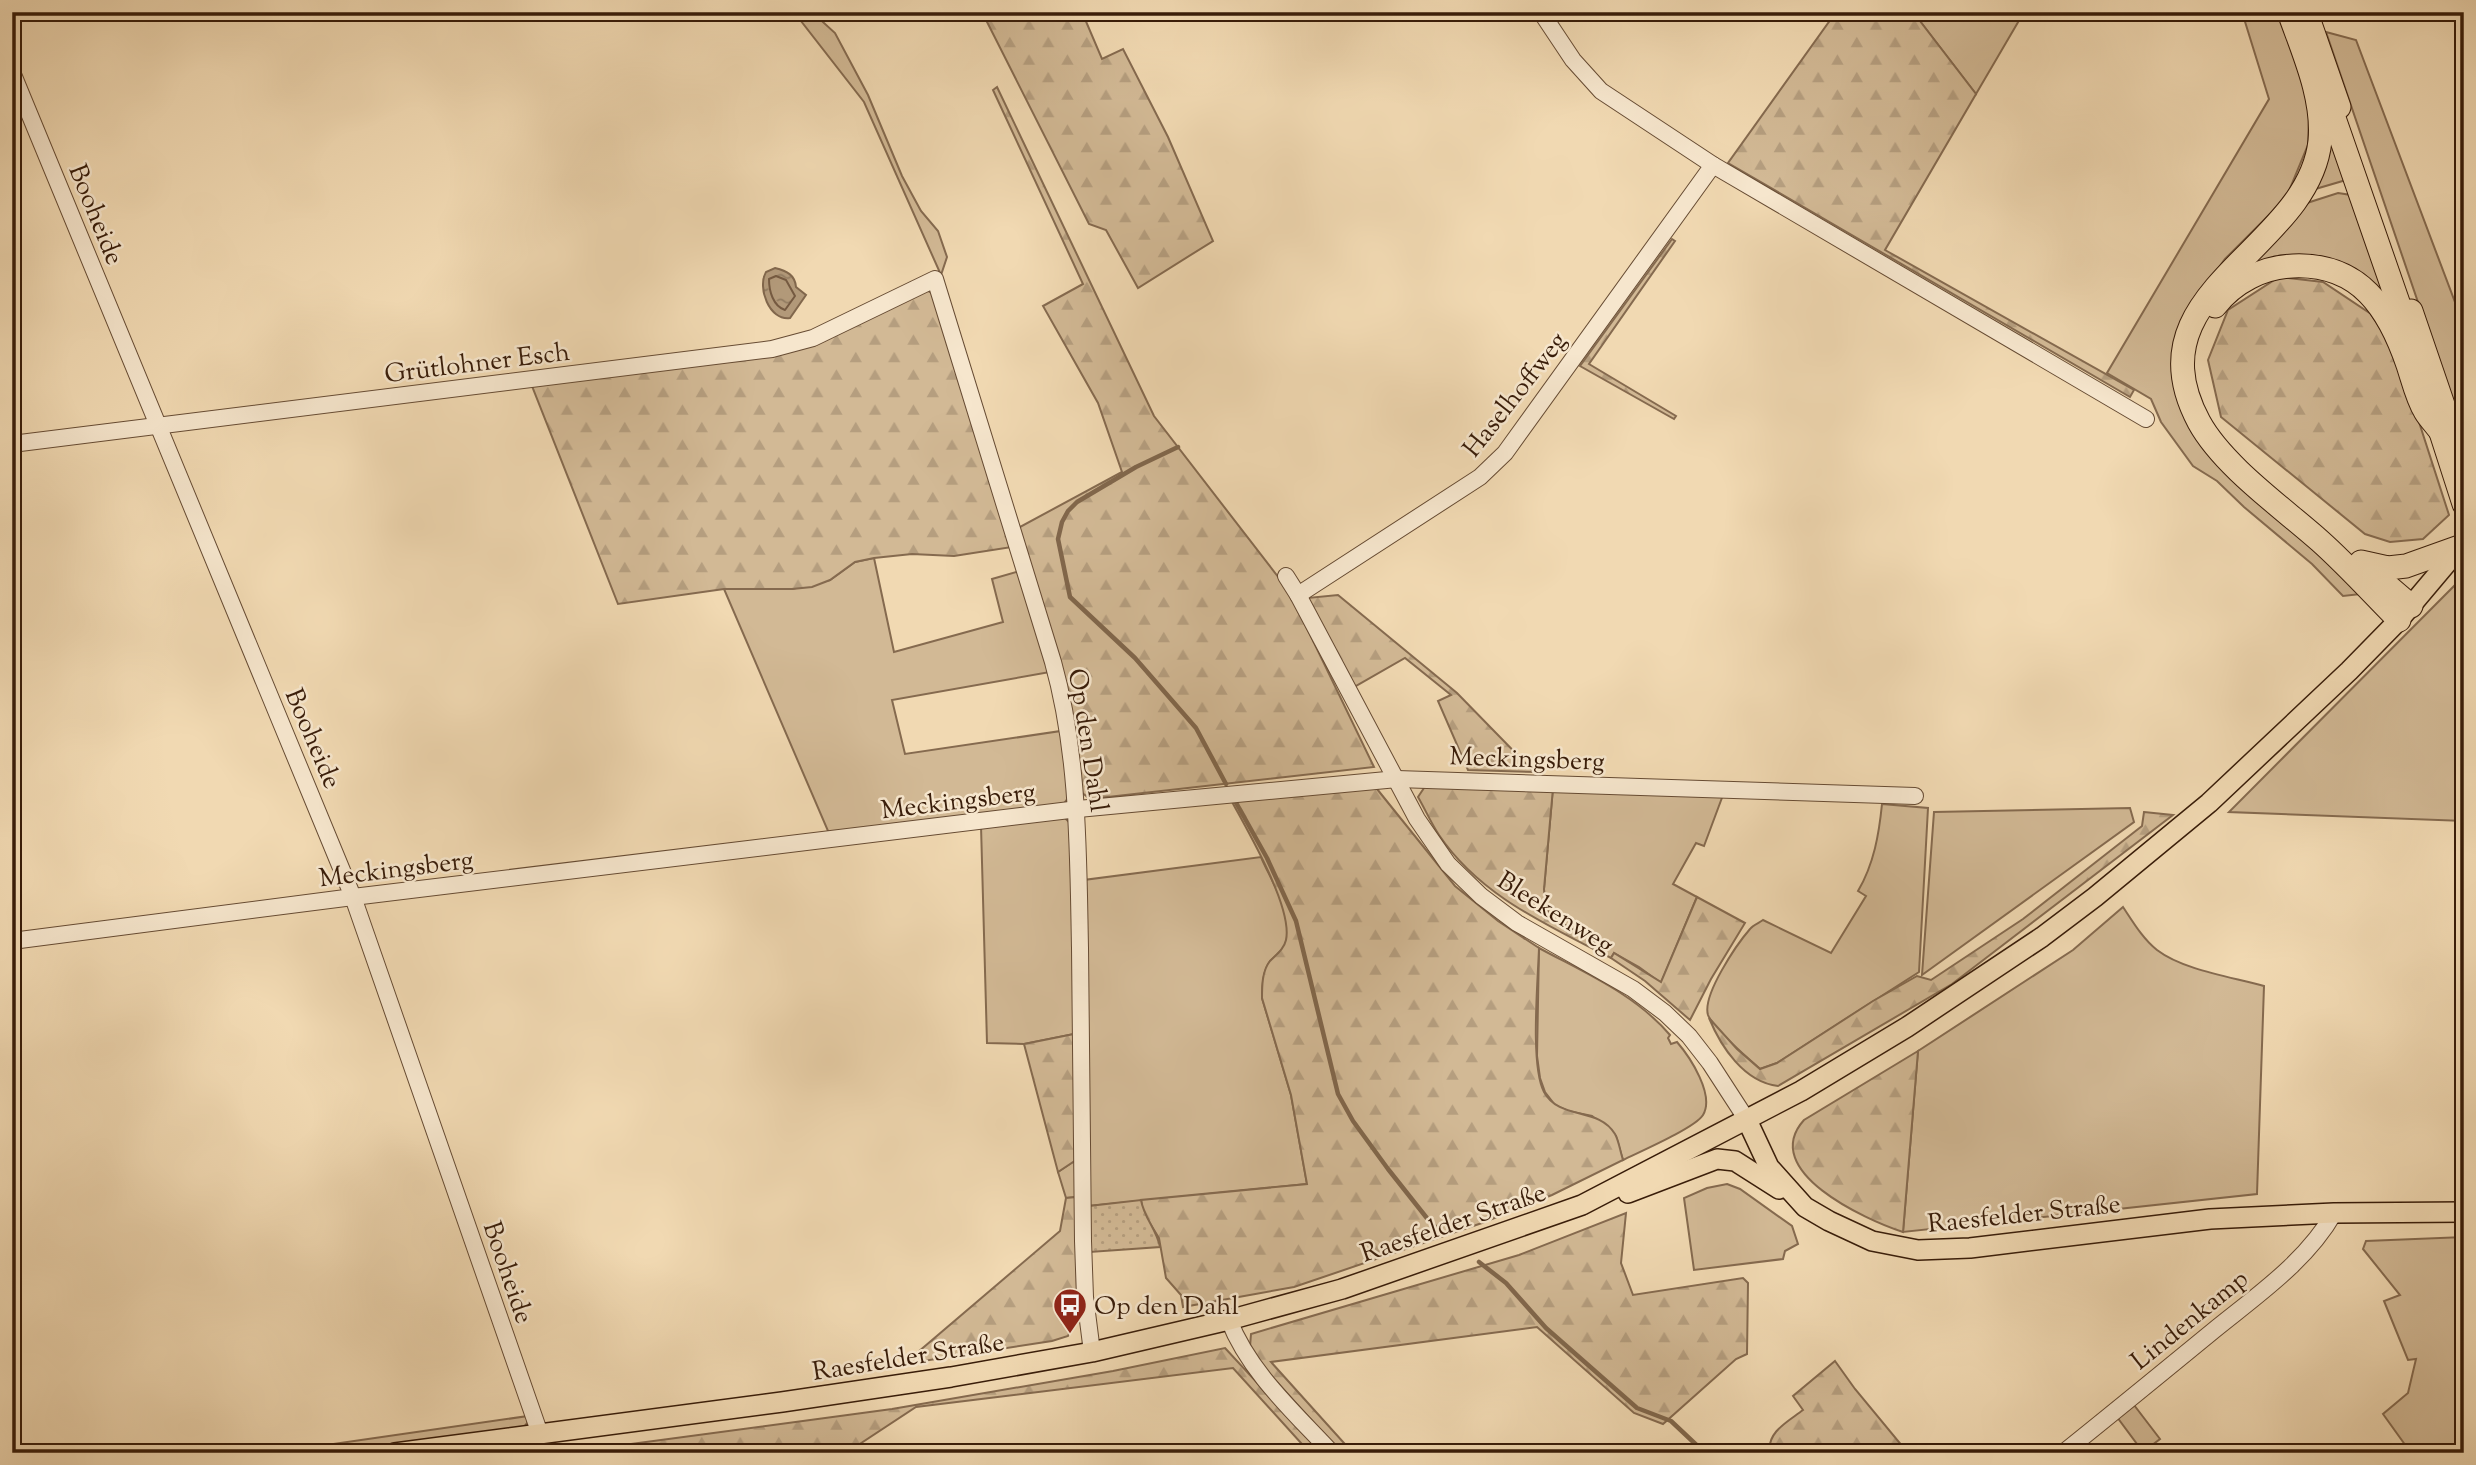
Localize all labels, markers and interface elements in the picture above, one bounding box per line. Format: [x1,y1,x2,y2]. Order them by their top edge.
street label: Booheide [58,159,132,271]
street label: Haselhoffweg [1455,325,1577,466]
street label: Grütlohner Esch [382,335,572,394]
street label: Op den Dahl [1057,666,1116,815]
street label: Booheide [274,683,349,795]
street label: Meckingsberg [1449,739,1605,782]
street label: Meckingsberg [879,775,1038,830]
street label: Meckingsberg [317,843,476,898]
street label: Bleekenweg [1489,864,1620,965]
street label: Raesfelder Straße [1356,1175,1551,1273]
street label: Raesfelder Straße [1926,1187,2123,1244]
street label: Booheide [472,1217,541,1329]
street label: Lindenkamp [2124,1262,2257,1380]
bus stop icon: Op den Dahl [1051,1286,1089,1335]
place label: Op den Dahl [1094,1289,1239,1326]
street label: Raesfelder Straße [810,1325,1007,1392]

